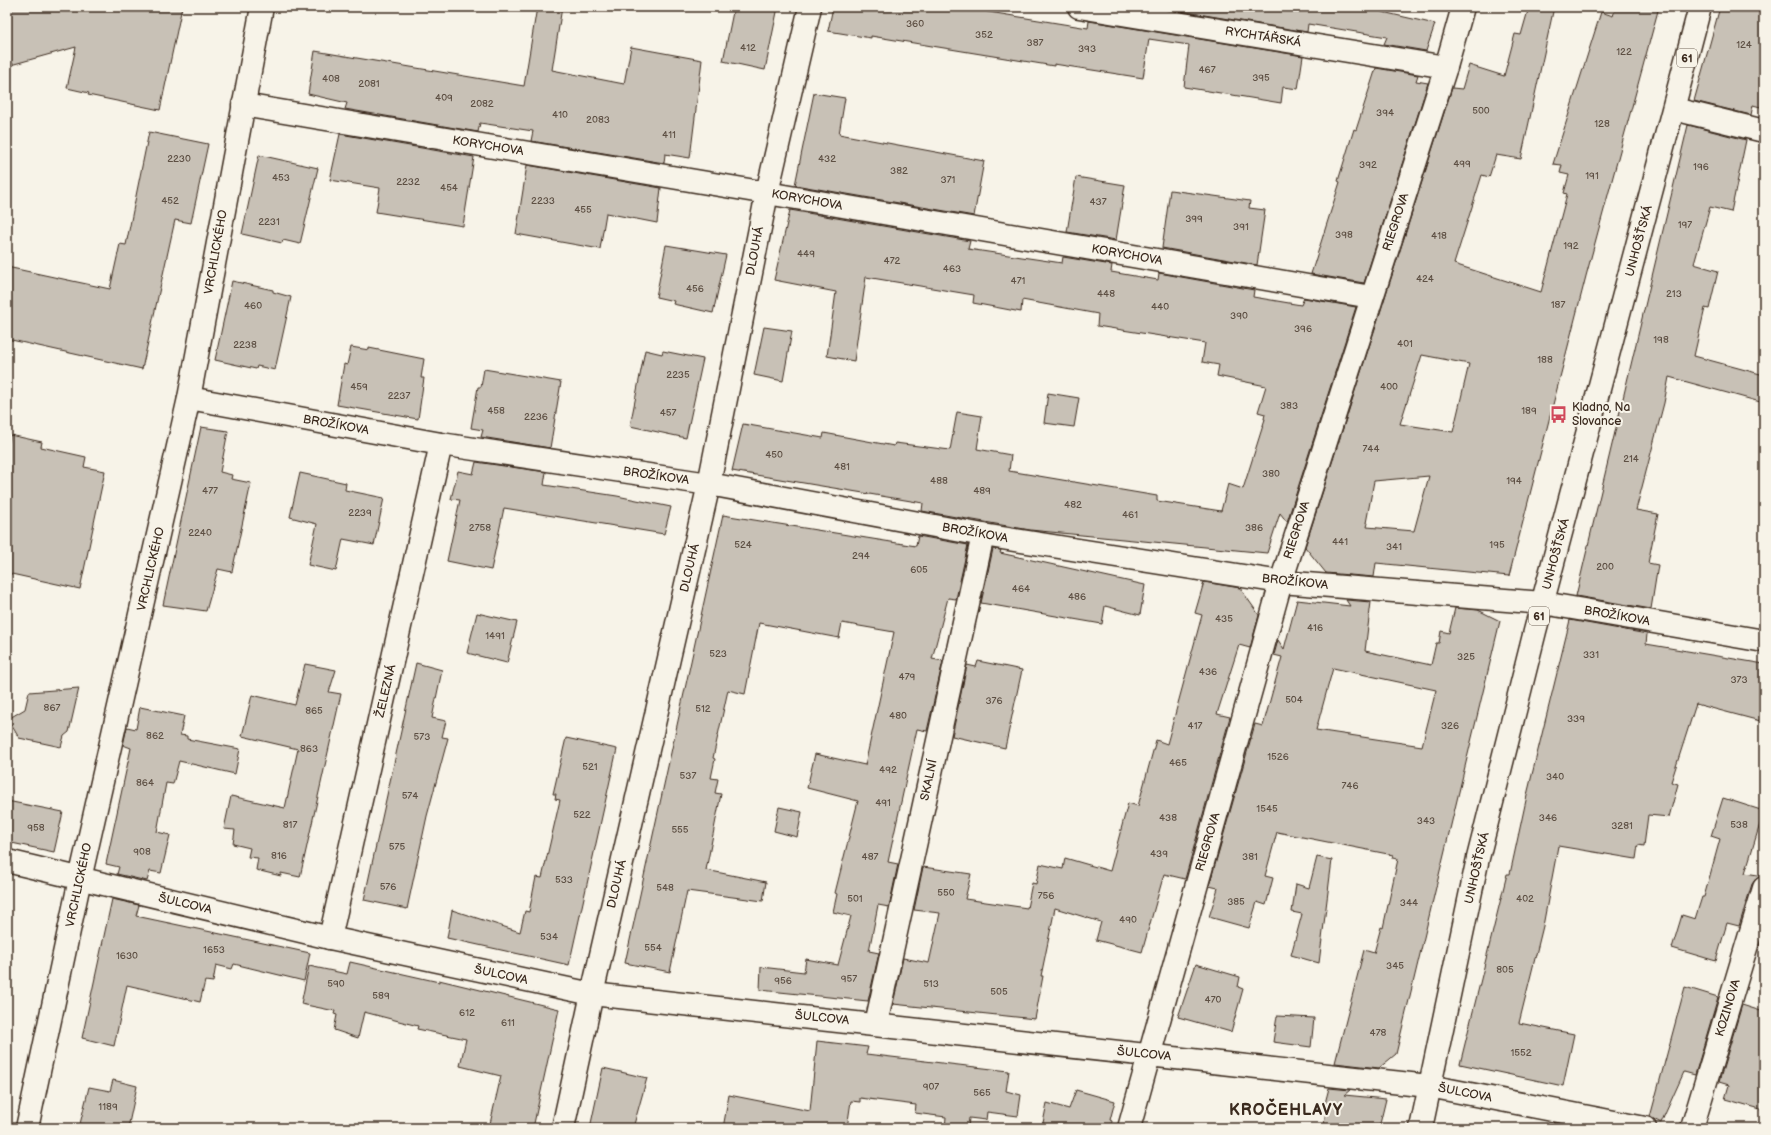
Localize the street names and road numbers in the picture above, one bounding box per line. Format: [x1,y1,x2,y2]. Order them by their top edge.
street label: RYCHTÁŘSKÁ [1224,22,1303,50]
road number: 61 [1677,49,1697,67]
street label: KORYCHOVA [451,133,525,159]
street label: KORYCHOVA [770,186,844,214]
street label: RIEGROVA [1380,190,1413,253]
street label: UNHOŠŤSKÁ [1620,203,1656,278]
street label: VRCHLICKÉHO [200,208,231,296]
street label: DLOUHÁ [741,224,767,277]
street label: KORYCHOVA [1090,241,1164,269]
street label: BROŽÍKOVA [302,410,371,438]
street label: BROŽÍKOVA [622,462,691,488]
street label: RIEGROVA [1281,498,1314,561]
street label: UNHOŠŤSKÁ [1537,516,1573,591]
street label: BROŽÍKOVA [941,518,1010,546]
street label: VRCHLICKÉHO [133,525,168,612]
street label: DLOUHÁ [675,541,703,594]
street label: BROŽÍKOVA [1261,569,1330,593]
street label: BROŽÍKOVA [1583,601,1652,629]
road number: 61 [1529,607,1549,625]
street label: ŽELEZNÁ [370,662,399,720]
street label: SKALNÍ [915,757,941,802]
street label: RIEGROVA [1192,810,1224,873]
street label: UNHOŠŤSKÁ [1460,830,1493,905]
street label: VRCHLICKÉHO [62,841,95,928]
street label: DLOUHÁ [602,857,630,910]
street label: ŠULCOVA [157,890,214,918]
street label: ŠULCOVA [473,961,530,988]
street label: KOZINOVA [1712,977,1744,1038]
street label: ŠULCOVA [794,1007,851,1028]
street label: ŠULCOVA [1116,1043,1173,1064]
street label: ŠULCOVA [1437,1079,1494,1106]

